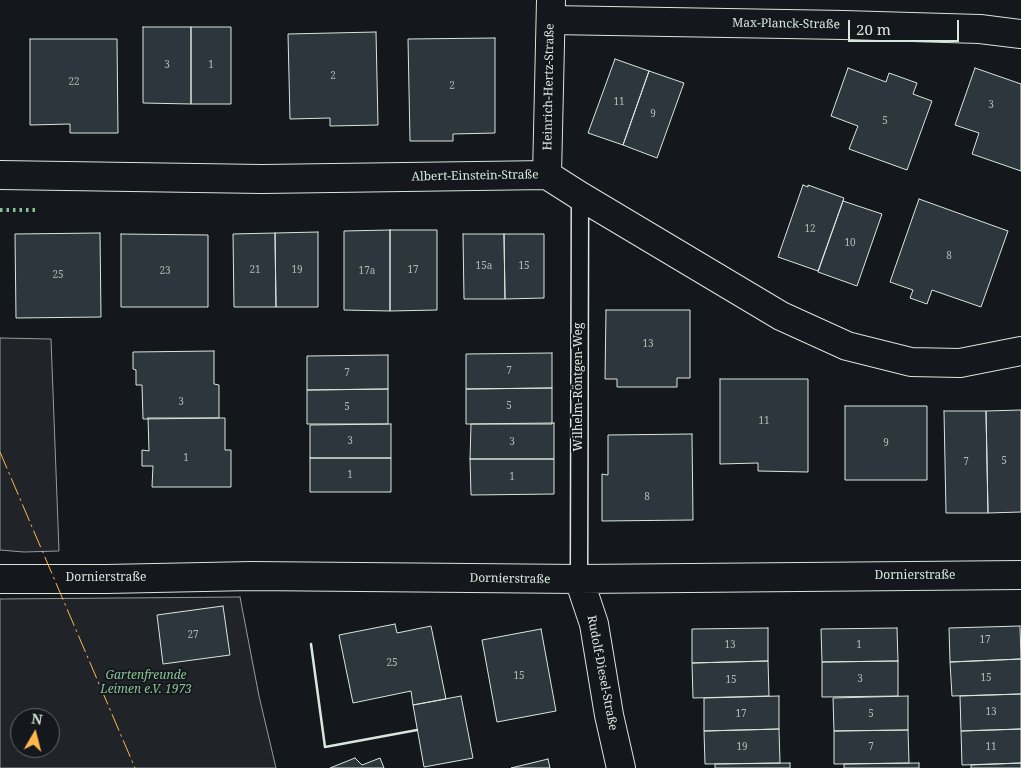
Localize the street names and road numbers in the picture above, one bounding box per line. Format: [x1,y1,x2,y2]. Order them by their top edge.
street label: Max-Planck-Straße [732,16,840,32]
street label: Heinrich-Hertz-Straße [541,23,557,151]
street label: Albert-Einstein-Straße [411,168,539,184]
street label: Wilhelm-Röntgen-Weg [572,323,586,451]
street label: Dornierstraße [875,569,955,583]
street label: Dornierstraße [66,571,146,585]
street label: Dornierstraße [469,571,551,587]
street label: Rudolf-Diesel-Straße [584,614,620,732]

